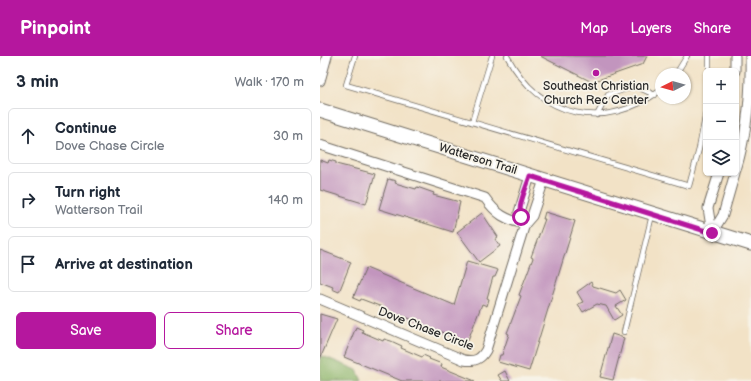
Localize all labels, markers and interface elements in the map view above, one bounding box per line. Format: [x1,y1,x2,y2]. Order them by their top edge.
text: Pinpoint [20,17,91,40]
text: Map [580,20,608,37]
text: Layers [630,20,672,37]
text: Share [694,20,731,37]
marker: Southeast Christian Church Rec Center [591,68,601,78]
north arrow [655,68,691,104]
map controls [703,68,739,176]
button: + [703,68,739,104]
text: 3 min [16,72,59,92]
text: Walk · 170 m [234,74,304,90]
place label: Southeast Christian Church Rec Center [543,79,649,108]
button: − [703,104,739,140]
text: Continue [55,119,117,138]
icon: ahead [17,125,39,147]
text: 30 m [273,128,303,144]
text: Dove Chase Circle [55,138,165,154]
street label: Watterson Trail [437,140,519,178]
button: layers [703,140,739,176]
text: Turn right [55,183,120,202]
icon: right [17,189,39,211]
text: 140 m [268,192,303,208]
text: Watterson Trail [55,202,143,218]
route start [512,208,530,226]
route end [703,224,721,242]
icon: arrive [17,253,39,275]
text: Arrive at destination [55,255,193,274]
street label: Dove Chase Circle [376,304,476,354]
button: Save [16,312,156,349]
button: Share [164,312,304,349]

